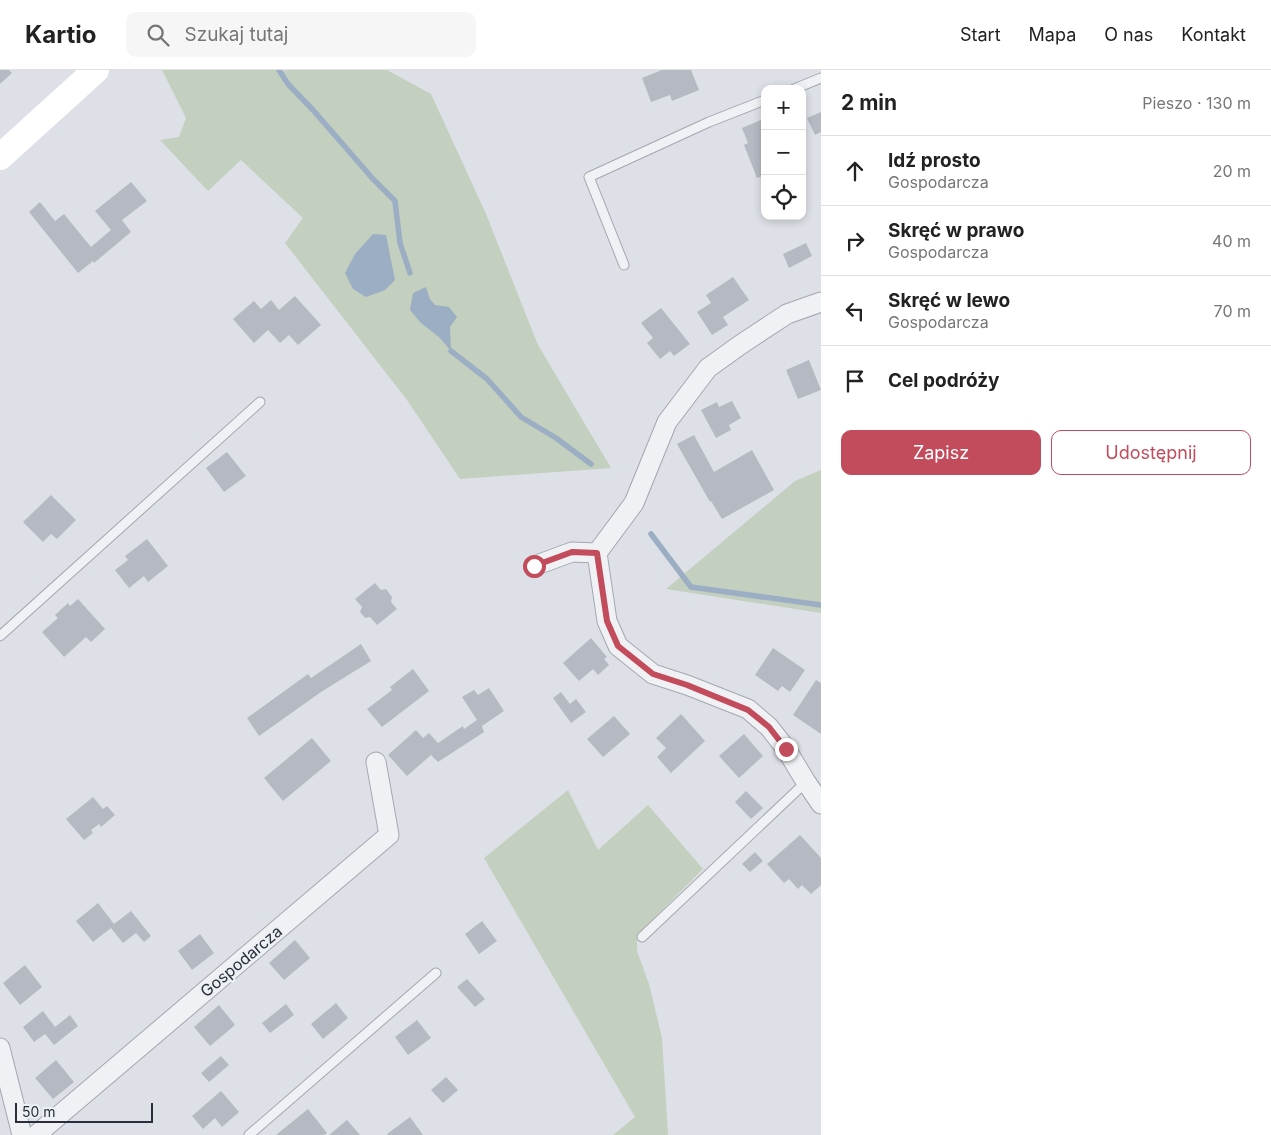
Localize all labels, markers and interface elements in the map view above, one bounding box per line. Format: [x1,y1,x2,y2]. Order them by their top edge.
search box [126,12,476,57]
text: Kartio [25,20,96,49]
icon: search [144,21,172,49]
text: Szukaj tutaj [184,23,288,46]
text: Start [960,24,1001,45]
text: Mapa [1029,24,1076,45]
text: O nas [1104,24,1153,45]
text: Kontakt [1181,24,1246,45]
map controls [761,85,806,220]
button: + [761,85,806,130]
text: 2 min [841,90,897,115]
text: Pieszo · 130 m [1142,93,1251,113]
button: − [761,130,806,175]
text: Idź prosto [888,149,981,172]
icon: ahead [841,157,869,185]
text: 20 m [1213,161,1251,181]
text: Gospodarcza [888,172,989,192]
button: locate [761,175,806,220]
text: Skręć w prawo [888,219,1024,242]
icon: right [841,227,869,255]
text: 40 m [1212,231,1251,251]
text: Gospodarcza [888,242,989,262]
text: Skręć w lewo [888,289,1010,312]
icon: left [841,297,869,325]
text: 70 m [1214,301,1251,321]
text: Gospodarcza [888,312,989,332]
icon: arrive [841,367,869,395]
text: Cel podróży [888,369,1000,392]
button: Zapisz [841,430,1041,475]
button: Udostępnij [1051,430,1251,475]
route start [523,555,546,578]
route end [775,738,798,761]
street label: Gospodarcza [196,921,286,1001]
scale bar [15,1100,152,1123]
text: 50 m [22,1103,56,1120]

